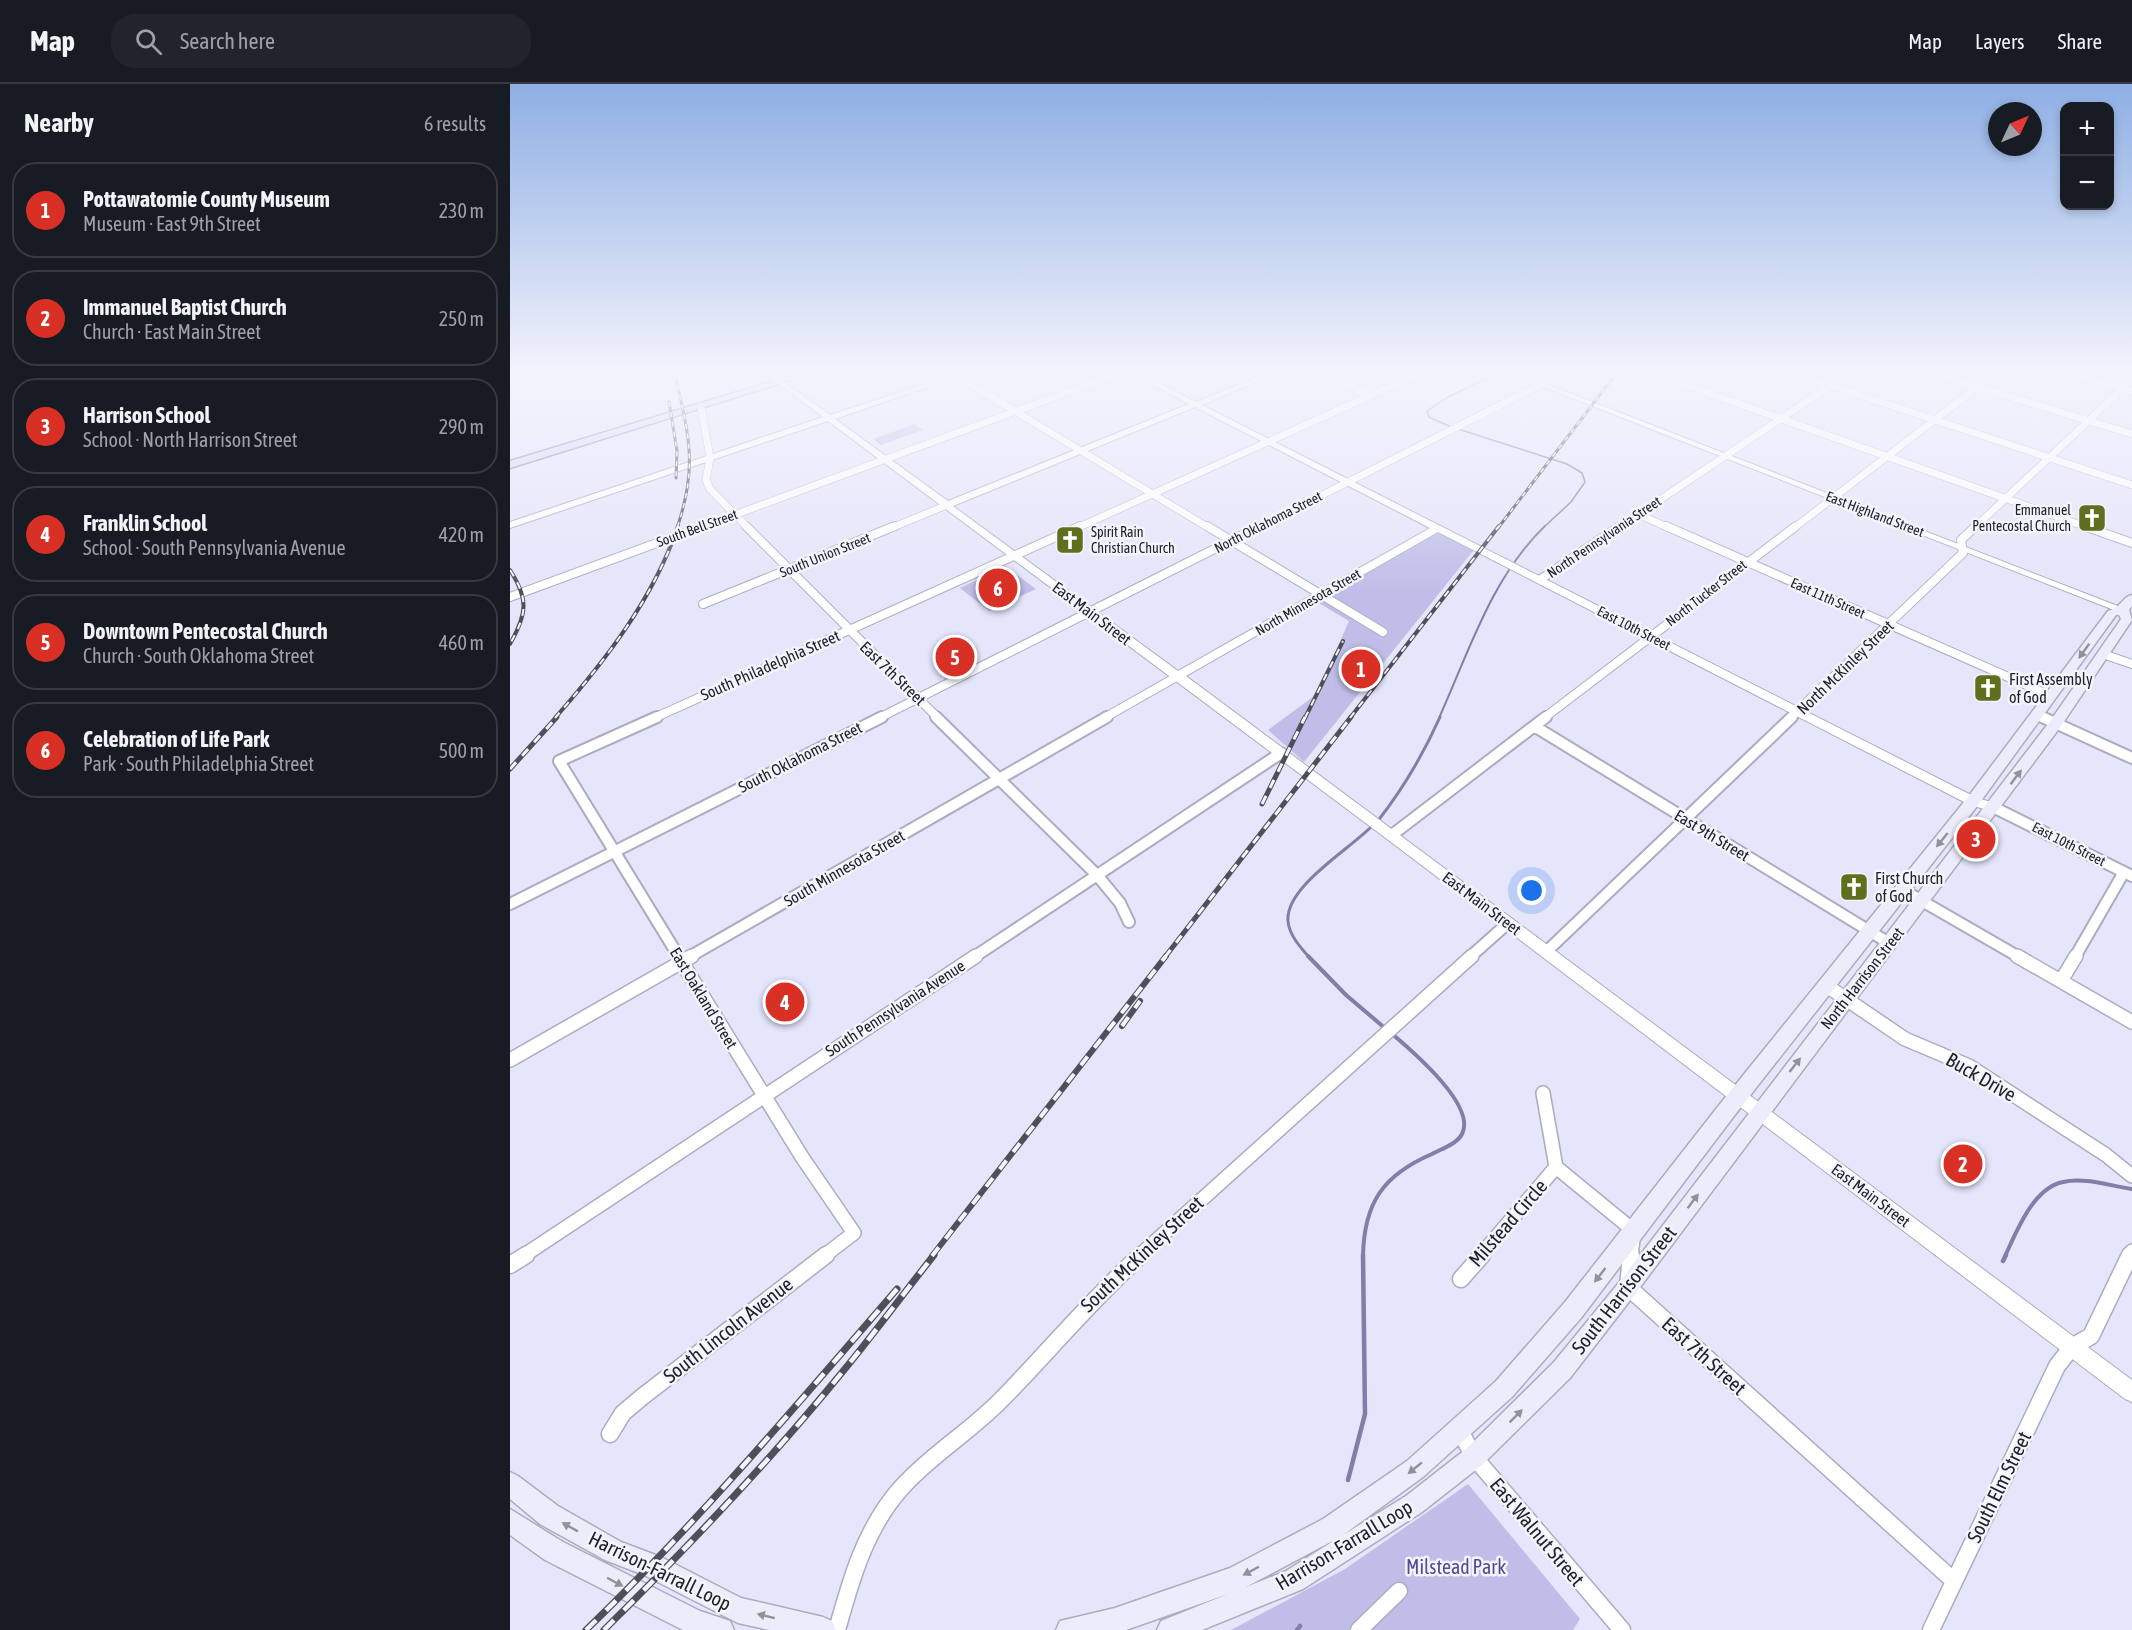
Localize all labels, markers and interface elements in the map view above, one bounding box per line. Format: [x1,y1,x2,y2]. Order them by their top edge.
search box [111,14,531,68]
text: Map [30,25,75,57]
icon: search [132,25,165,58]
text: Search here [180,28,275,54]
text: Map [1908,29,1942,53]
text: Layers [1975,29,2025,53]
text: Share [2058,29,2102,53]
north arrow [1988,102,2042,156]
map controls [2060,102,2114,210]
button: + [2060,102,2114,156]
text: Nearby [24,108,94,138]
text: 6 results [424,112,486,135]
button: − [2060,156,2114,210]
text: Pottawatomie County Museum [83,186,330,212]
text: 1 [41,199,50,222]
text: 230 m [439,199,484,222]
text: Museum · East 9th Street [83,212,261,235]
text: Immanuel Baptist Church [83,294,287,320]
text: 2 [41,307,50,330]
text: 250 m [439,307,484,330]
text: Church · East Main Street [83,320,261,343]
text: Harrison School [83,402,210,428]
text: 3 [41,415,50,438]
text: 290 m [439,415,484,438]
text: School · North Harrison Street [83,428,298,451]
street label: North Oklahoma Street [1211,488,1325,556]
street label: East Highland Street [1824,488,1926,540]
street label: North Pennsylvania Street [1544,493,1664,581]
place label: Emmanuel Pentecostal Church [1972,502,2071,534]
church icon: Emmanuel Pentecostal Church [2076,502,2108,534]
street label: South Bell Street [654,506,740,550]
text: Franklin School [83,510,207,536]
text: 4 [41,523,50,546]
text: 420 m [439,523,484,546]
church icon: Spirit Rain Christian Church [1054,524,1086,556]
place label: Spirit Rain Christian Church [1091,524,1175,556]
street label: South Union Street [777,530,873,580]
text: School · South Pennsylvania Avenue [83,536,346,559]
street label: North Tucker Street [1662,557,1750,629]
street label: North Minnesota Street [1253,565,1363,639]
pin: 6 [978,566,1018,610]
street label: East 11th Street [1788,574,1868,622]
street label: East Main Street [1049,578,1135,649]
street label: East 10th Street [1595,603,1673,653]
street label: North McKinley Street [1793,616,1898,718]
text: Downtown Pentecostal Church [83,618,328,644]
street label: South Philadelphia Street [698,626,843,705]
text: 5 [41,631,50,654]
text: 460 m [439,631,484,654]
pin: 5 [936,634,974,680]
street label: East 7th Street [857,637,930,709]
one-way arrow [2078,643,2091,659]
text: Church · South Oklahoma Street [83,644,314,667]
pin: 1 [1342,646,1380,692]
place label: First Assembly of God [2009,670,2093,706]
church icon: First Assembly of God [1972,672,2004,704]
street label: South Oklahoma Street [735,718,865,796]
text: Celebration of Life Park [83,726,269,752]
text: 6 [41,739,50,762]
text: 500 m [439,739,484,762]
text: Park · South Philadelphia Street [83,752,314,775]
one-way arrow [2010,769,2022,785]
street label: East 9th Street [1671,806,1753,865]
pin: 3 [1956,816,1996,861]
street label: East 10th Street [2030,819,2108,869]
street label: South Minnesota Street [781,826,908,910]
one-way arrow [1937,833,1949,848]
street label: East Main Street [1439,868,1525,939]
place label: First Church of God [1875,869,1943,905]
church icon: First Church of God [1838,871,1870,903]
your location [1517,876,1546,905]
street label: North Harrison Street [1817,923,1908,1032]
street label: East Oakland Street [667,944,741,1052]
street label: South Pennsylvania Avenue [822,956,969,1061]
pin: 4 [766,980,804,1024]
street label: Buck Drive [1942,1047,2020,1106]
one-way arrow [1789,1057,1802,1073]
pin: 2 [1944,1142,1982,1186]
street label: East Main Street [1828,1160,1914,1231]
street label: Milstead Circle [1464,1175,1552,1271]
street label: South McKinley Street [1076,1191,1208,1316]
one-way arrow [1687,1194,1699,1210]
street label: South Harrison Street [1567,1221,1681,1358]
one-way arrow [1594,1267,1607,1283]
street label: South Lincoln Avenue [659,1272,797,1387]
street label: East 7th Street [1658,1312,1751,1399]
one-way arrow [1508,1409,1523,1423]
street label: South Elm Street [1962,1427,2035,1546]
one-way arrow [1407,1461,1423,1474]
street label: East Walnut Street [1486,1473,1589,1590]
street label: Harrison-Farrall Loop [1271,1495,1416,1594]
one-way arrow [562,1522,579,1532]
street label: Harrison-Farrall Loop [585,1526,735,1615]
park label: Milstead Park [1406,1555,1506,1578]
one-way arrow [1242,1566,1259,1576]
one-way arrow [607,1577,624,1587]
one-way arrow [757,1611,775,1621]

